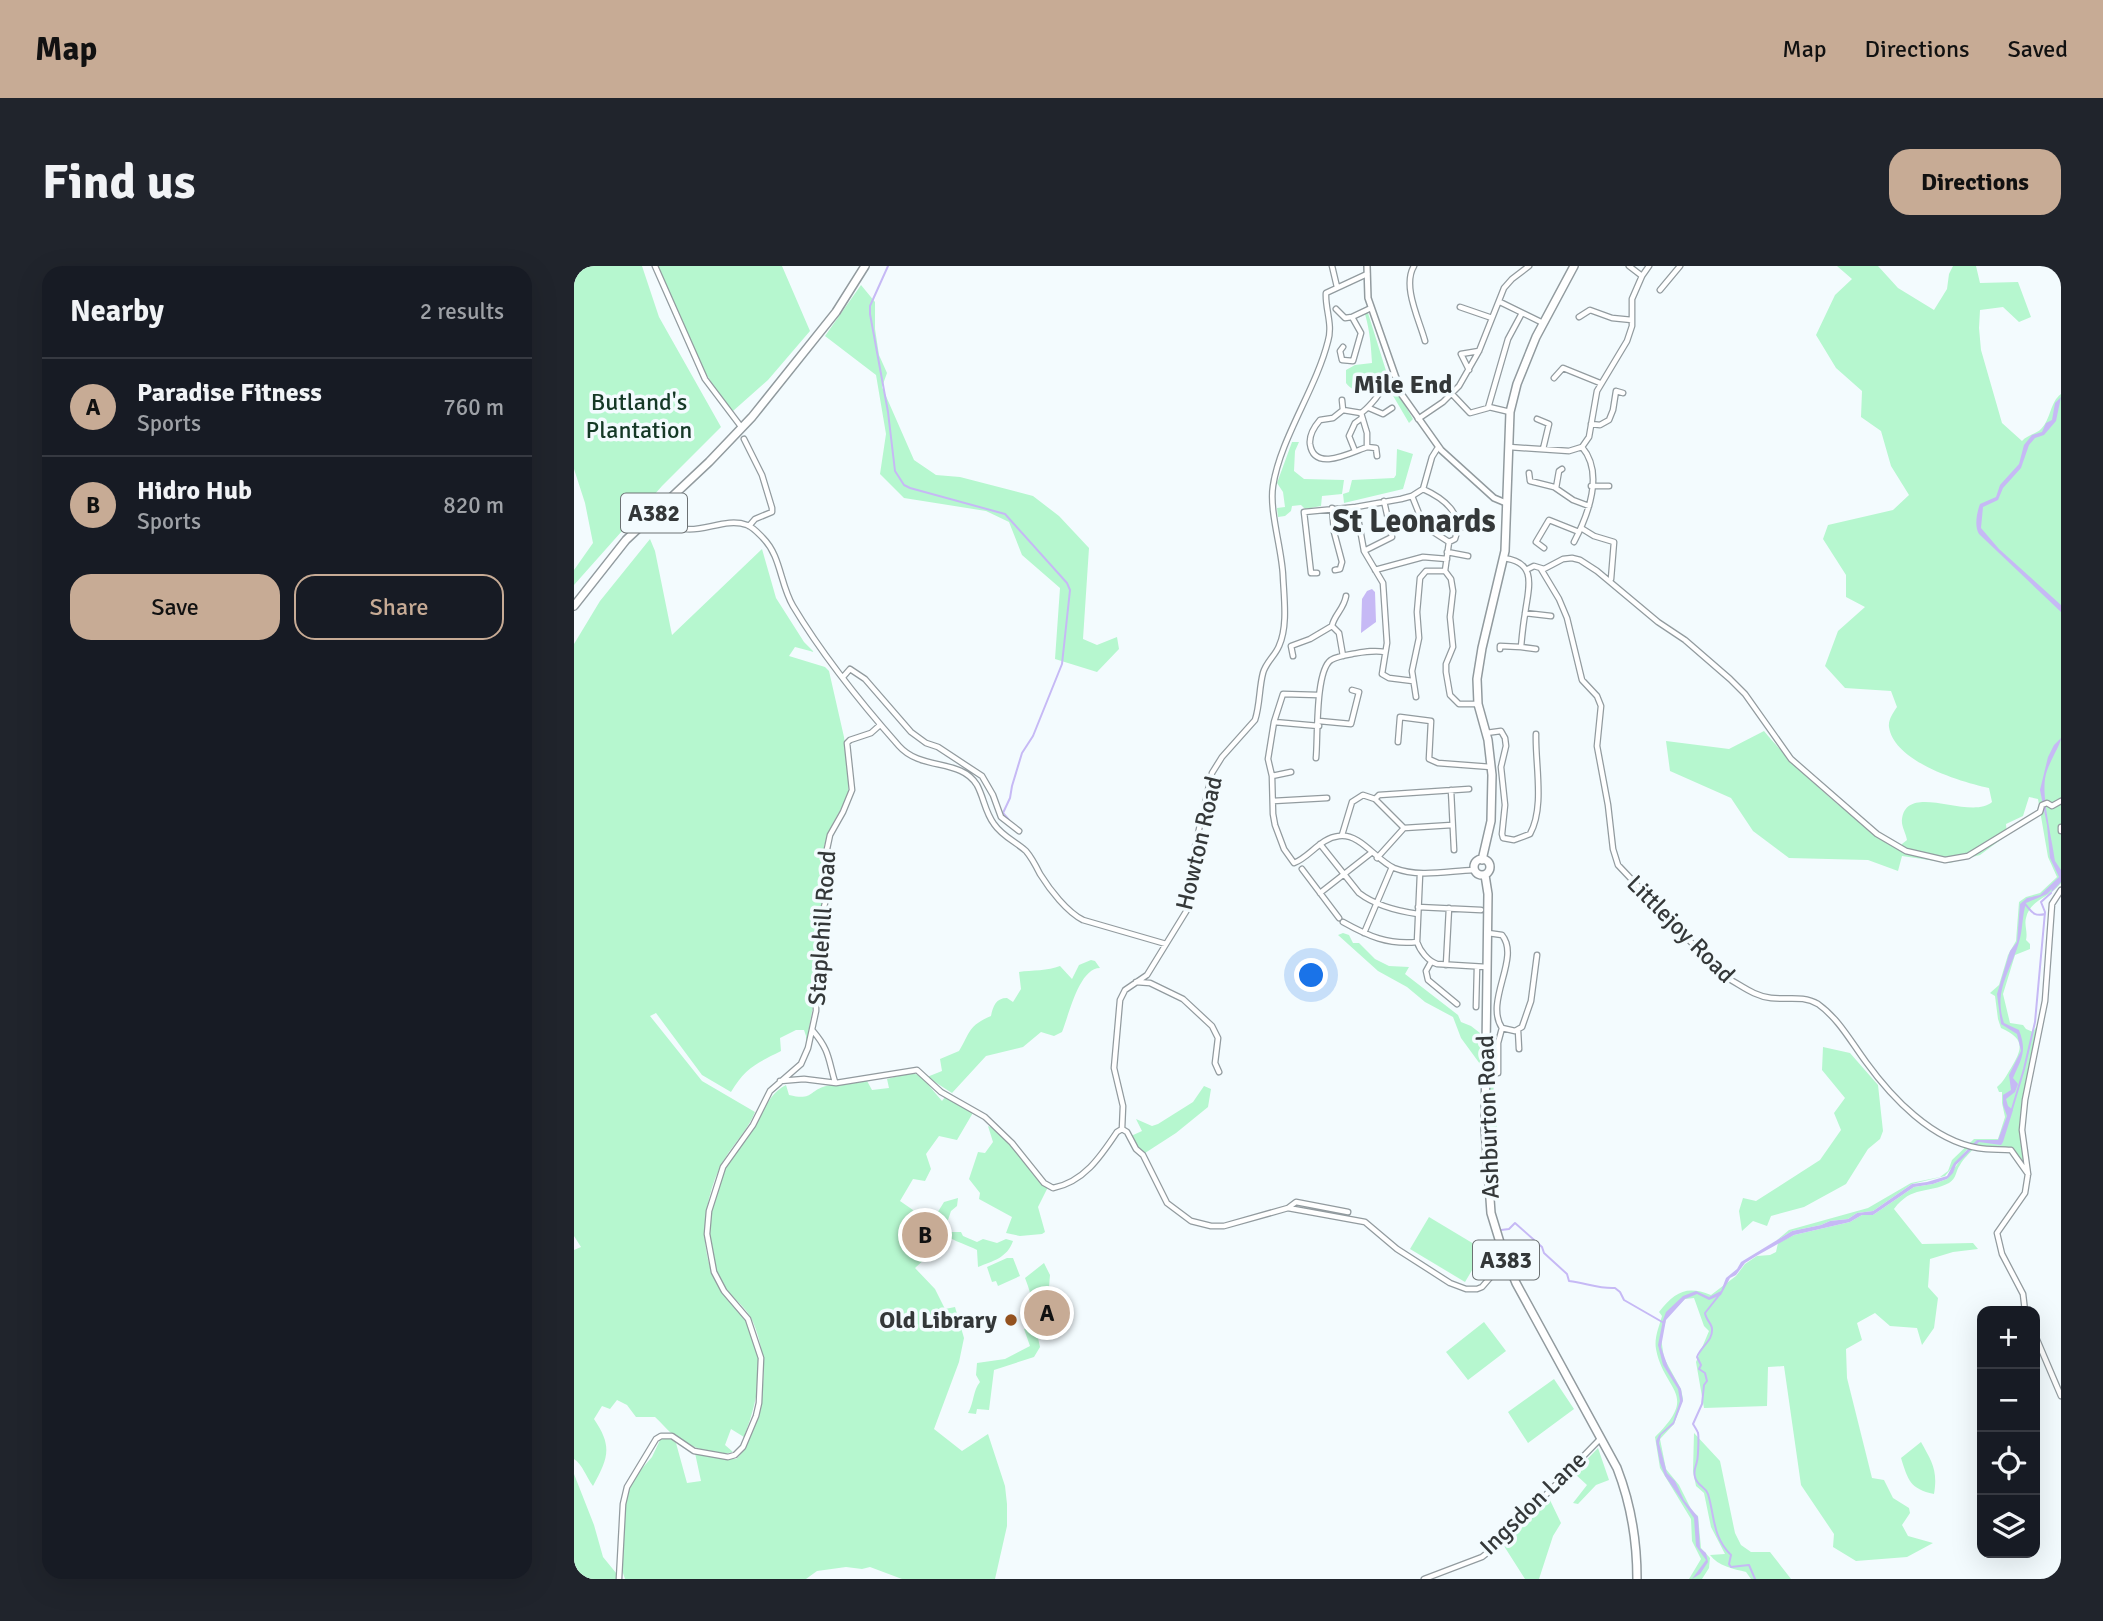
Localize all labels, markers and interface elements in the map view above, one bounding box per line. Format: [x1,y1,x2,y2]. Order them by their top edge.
text: Map [35,29,97,70]
text: Map [1782,34,1827,64]
text: Directions [1865,34,1970,64]
text: Saved [2008,34,2068,64]
button: Directions [1889,149,2061,215]
text: Find us [42,152,195,212]
text: Nearby [70,293,164,330]
text: 2 results [420,297,504,326]
district label: Mile End [1353,369,1453,401]
text: Paradise Fitness [137,377,322,409]
park label: Butland's Plantation [586,387,692,445]
text: A [86,393,100,422]
text: 760 m [443,393,504,422]
text: Sports [137,409,201,438]
text: Hidro Hub [137,475,252,507]
text: B [86,491,100,520]
text: 820 m [443,491,504,520]
road number: A382 [621,494,687,532]
district label: St Leonards [1332,502,1496,541]
text: Sports [137,507,201,536]
button: Save [70,574,280,640]
button: Share [294,574,504,640]
street label: Howton Road [1169,773,1229,913]
street label: Staplehill Road [802,849,842,1007]
street label: Littlejoy Road [1621,869,1741,989]
your location [1294,958,1328,992]
street label: Ashburton Road [1470,1035,1506,1199]
pin: B [902,1209,948,1261]
road number: A383 [1473,1240,1539,1280]
pin: A [1024,1287,1070,1339]
place label: Old Library [879,1305,997,1335]
map controls [1977,1306,2040,1558]
button: + [1977,1306,2040,1369]
marker: Old Library [1003,1312,1019,1328]
button: − [1977,1369,2040,1432]
button: locate [1977,1432,2040,1495]
street label: Ingsdon Lane [1474,1445,1592,1561]
button: layers [1977,1495,2040,1558]

